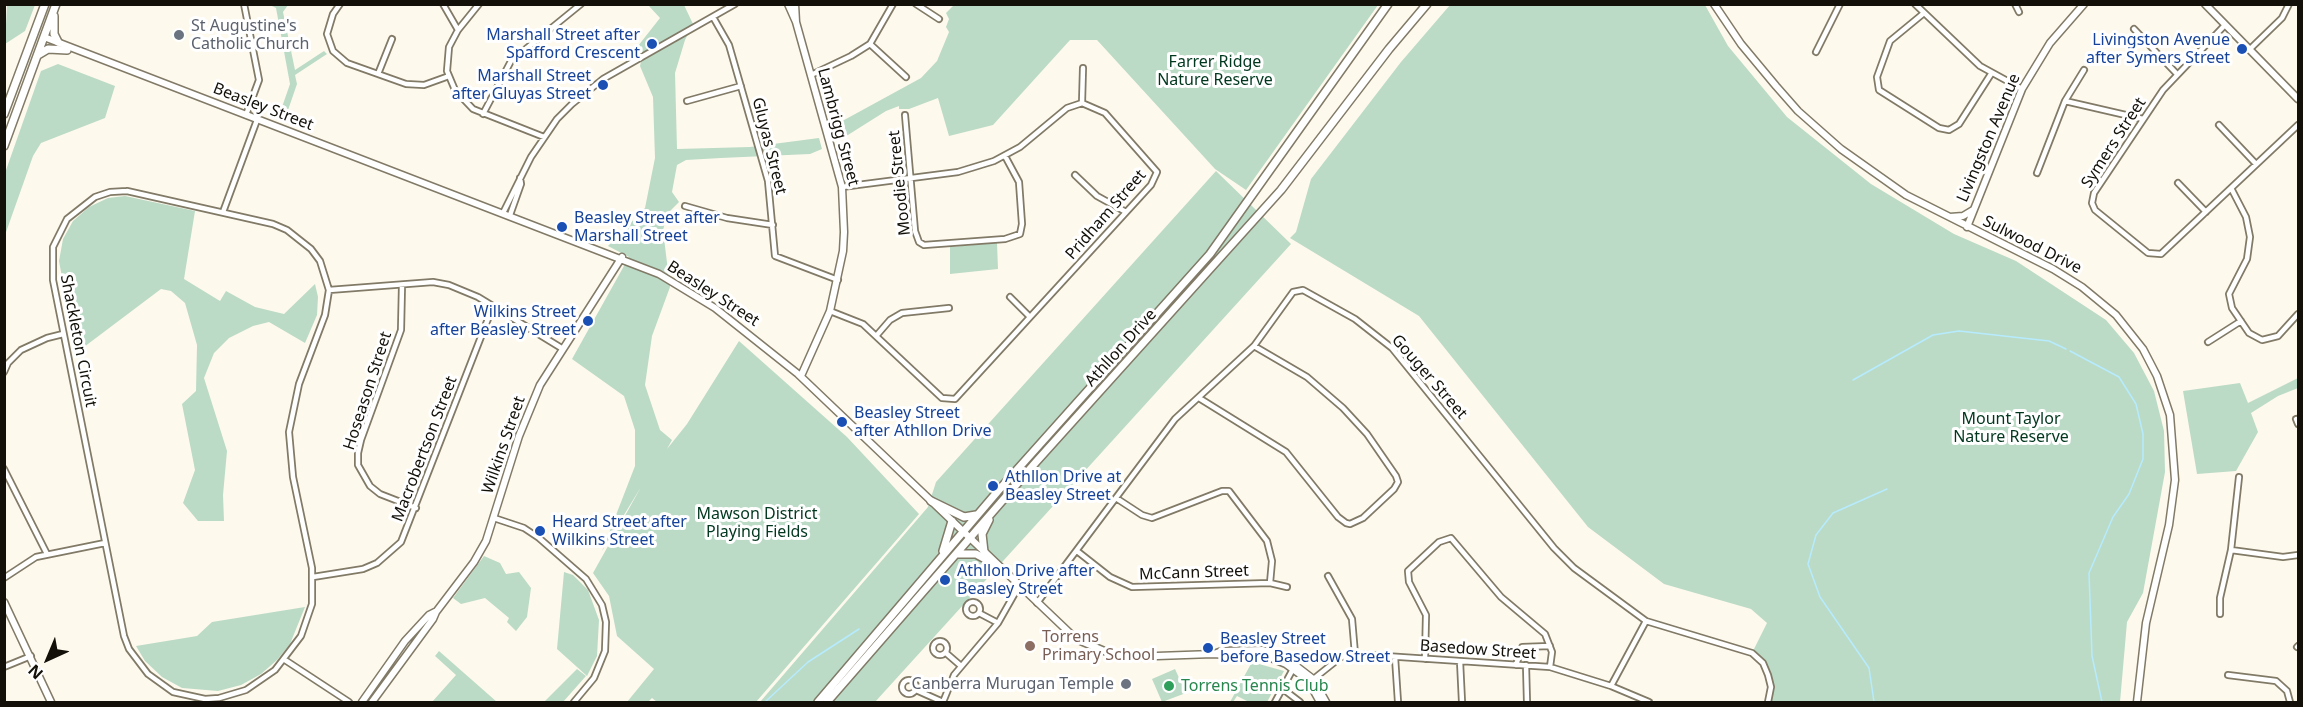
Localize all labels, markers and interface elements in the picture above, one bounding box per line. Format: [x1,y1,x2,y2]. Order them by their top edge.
place label: St Augustine's Catholic Church [191,16,309,54]
place label: Marshall Street after Spafford Crescent [486,25,640,63]
marker: St Augustine's Catholic Church [172,28,186,42]
place label: Livingston Avenue after Symers Street [2086,30,2230,68]
marker: Marshall Street after Spafford Crescent [645,37,659,51]
marker: Livingston Avenue after Symers Street [2235,42,2249,56]
park label: Farrer Ridge Nature Reserve [1157,52,1273,90]
place label: Marshall Street after Gluyas Street [452,66,591,104]
street label: Lambrigg Street [813,66,863,188]
street label: Livingston Avenue [1953,71,2025,205]
marker: Marshall Street after Gluyas Street [596,78,610,92]
street label: Beasley Street [210,79,316,135]
street label: Symers Street [2078,94,2150,192]
street label: Gluyas Street [748,96,790,196]
street label: Moodie Street [885,129,915,237]
street label: Pridham Street [1062,166,1150,264]
place label: Beasley Street after Marshall Street [574,208,720,246]
street label: Sulwood Drive [1979,212,2085,278]
marker: Beasley Street after Marshall Street [555,220,569,234]
street label: Beasley Street [663,257,763,331]
street label: Shackleton Circuit [56,273,100,409]
place label: Wilkins Street after Beasley Street [430,302,576,340]
street label: Athllon Drive [1081,305,1161,391]
marker: Wilkins Street after Beasley Street [581,314,595,328]
street label: Hoseason Street [340,329,396,453]
street label: Gouger Street [1387,331,1471,423]
street label: Macrobertson Street [388,373,462,525]
street label: Wilkins Street [478,394,530,496]
place label: Beasley Street after Athllon Drive [854,403,991,441]
park label: Mount Taylor Nature Reserve [1953,409,2069,447]
marker: Beasley Street after Athllon Drive [835,415,849,429]
place label: Athllon Drive at Beasley Street [1005,467,1121,505]
marker: Athllon Drive at Beasley Street [986,479,1000,493]
park label: Mawson District Playing Fields [697,504,817,542]
place label: Heard Street after Wilkins Street [552,512,687,550]
marker: Heard Street after Wilkins Street [533,524,547,538]
place label: Athllon Drive after Beasley Street [957,561,1094,599]
street label: McCann Street [1139,561,1249,585]
marker: Athllon Drive after Beasley Street [938,573,952,587]
place label: Torrens Primary School [1042,627,1155,665]
north arrow [18,629,78,689]
place label: Beasley Street before Basedow Street [1220,629,1390,667]
street label: Basedow Street [1419,636,1537,664]
marker: Torrens Primary School [1023,639,1037,653]
marker: Beasley Street before Basedow Street [1201,641,1215,655]
text: N [23,660,48,684]
place label: Canberra Murugan Temple [912,674,1114,694]
place label: Torrens Tennis Club [1181,676,1329,696]
marker: Canberra Murugan Temple [1119,677,1133,691]
marker: Torrens Tennis Club [1162,679,1176,693]

